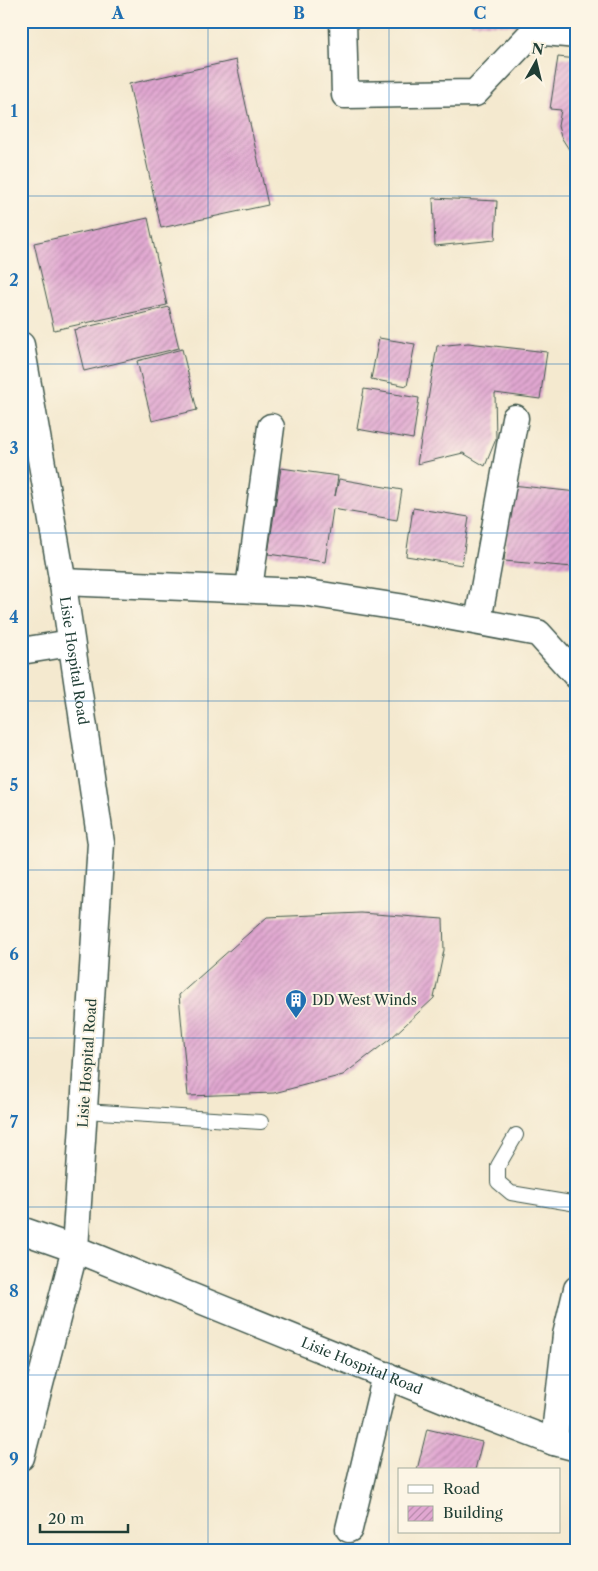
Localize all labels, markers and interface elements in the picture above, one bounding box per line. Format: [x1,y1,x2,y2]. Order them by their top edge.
text: A [111,3,125,23]
text: B [293,3,305,23]
text: C [474,3,486,23]
north arrow [510,38,560,88]
text: N [531,39,545,59]
text: 1 [10,101,18,121]
text: 2 [9,270,19,290]
text: 3 [9,438,19,458]
street label: Lisie Hospital Road [56,595,93,726]
text: 4 [9,607,19,627]
text: 5 [10,775,19,795]
text: 6 [9,944,19,964]
building icon: DD West Winds [284,988,308,1019]
place label: DD West Winds [312,991,417,1009]
street label: Lisie Hospital Road [74,997,101,1128]
text: 7 [10,1112,19,1132]
text: 8 [9,1281,19,1301]
street label: Lisie Hospital Road [298,1333,426,1399]
text: 9 [9,1449,19,1469]
legend [398,1468,560,1534]
text: Road [443,1479,480,1498]
scale bar [40,1501,128,1533]
text: Building [443,1503,503,1522]
text: 20 m [48,1509,84,1528]

